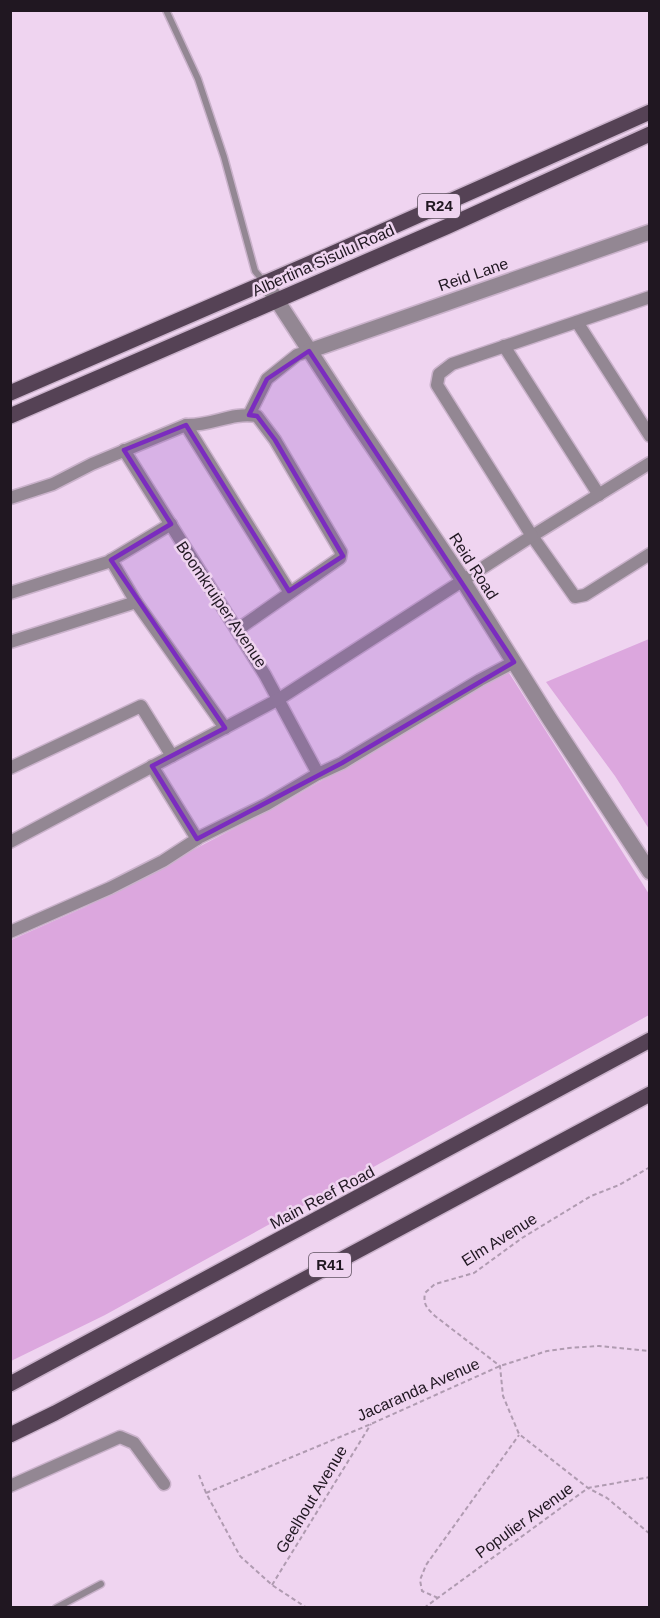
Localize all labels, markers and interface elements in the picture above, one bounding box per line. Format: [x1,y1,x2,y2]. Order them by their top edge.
road number: R24 [418,194,460,218]
street label: Albertina Sisulu Road [249,221,397,300]
street label: Reid Lane [436,255,511,294]
street label: Reid Road [446,530,501,603]
street label: Boomkruiper Avenue [173,538,270,671]
street label: Main Reef Road [267,1163,377,1232]
street label: Elm Avenue [459,1210,540,1269]
road number: R41 [309,1253,351,1277]
street label: Jacaranda Avenue [354,1355,482,1424]
street label: Geelhout Avenue [273,1442,350,1556]
street label: Populier Avenue [472,1479,576,1561]

